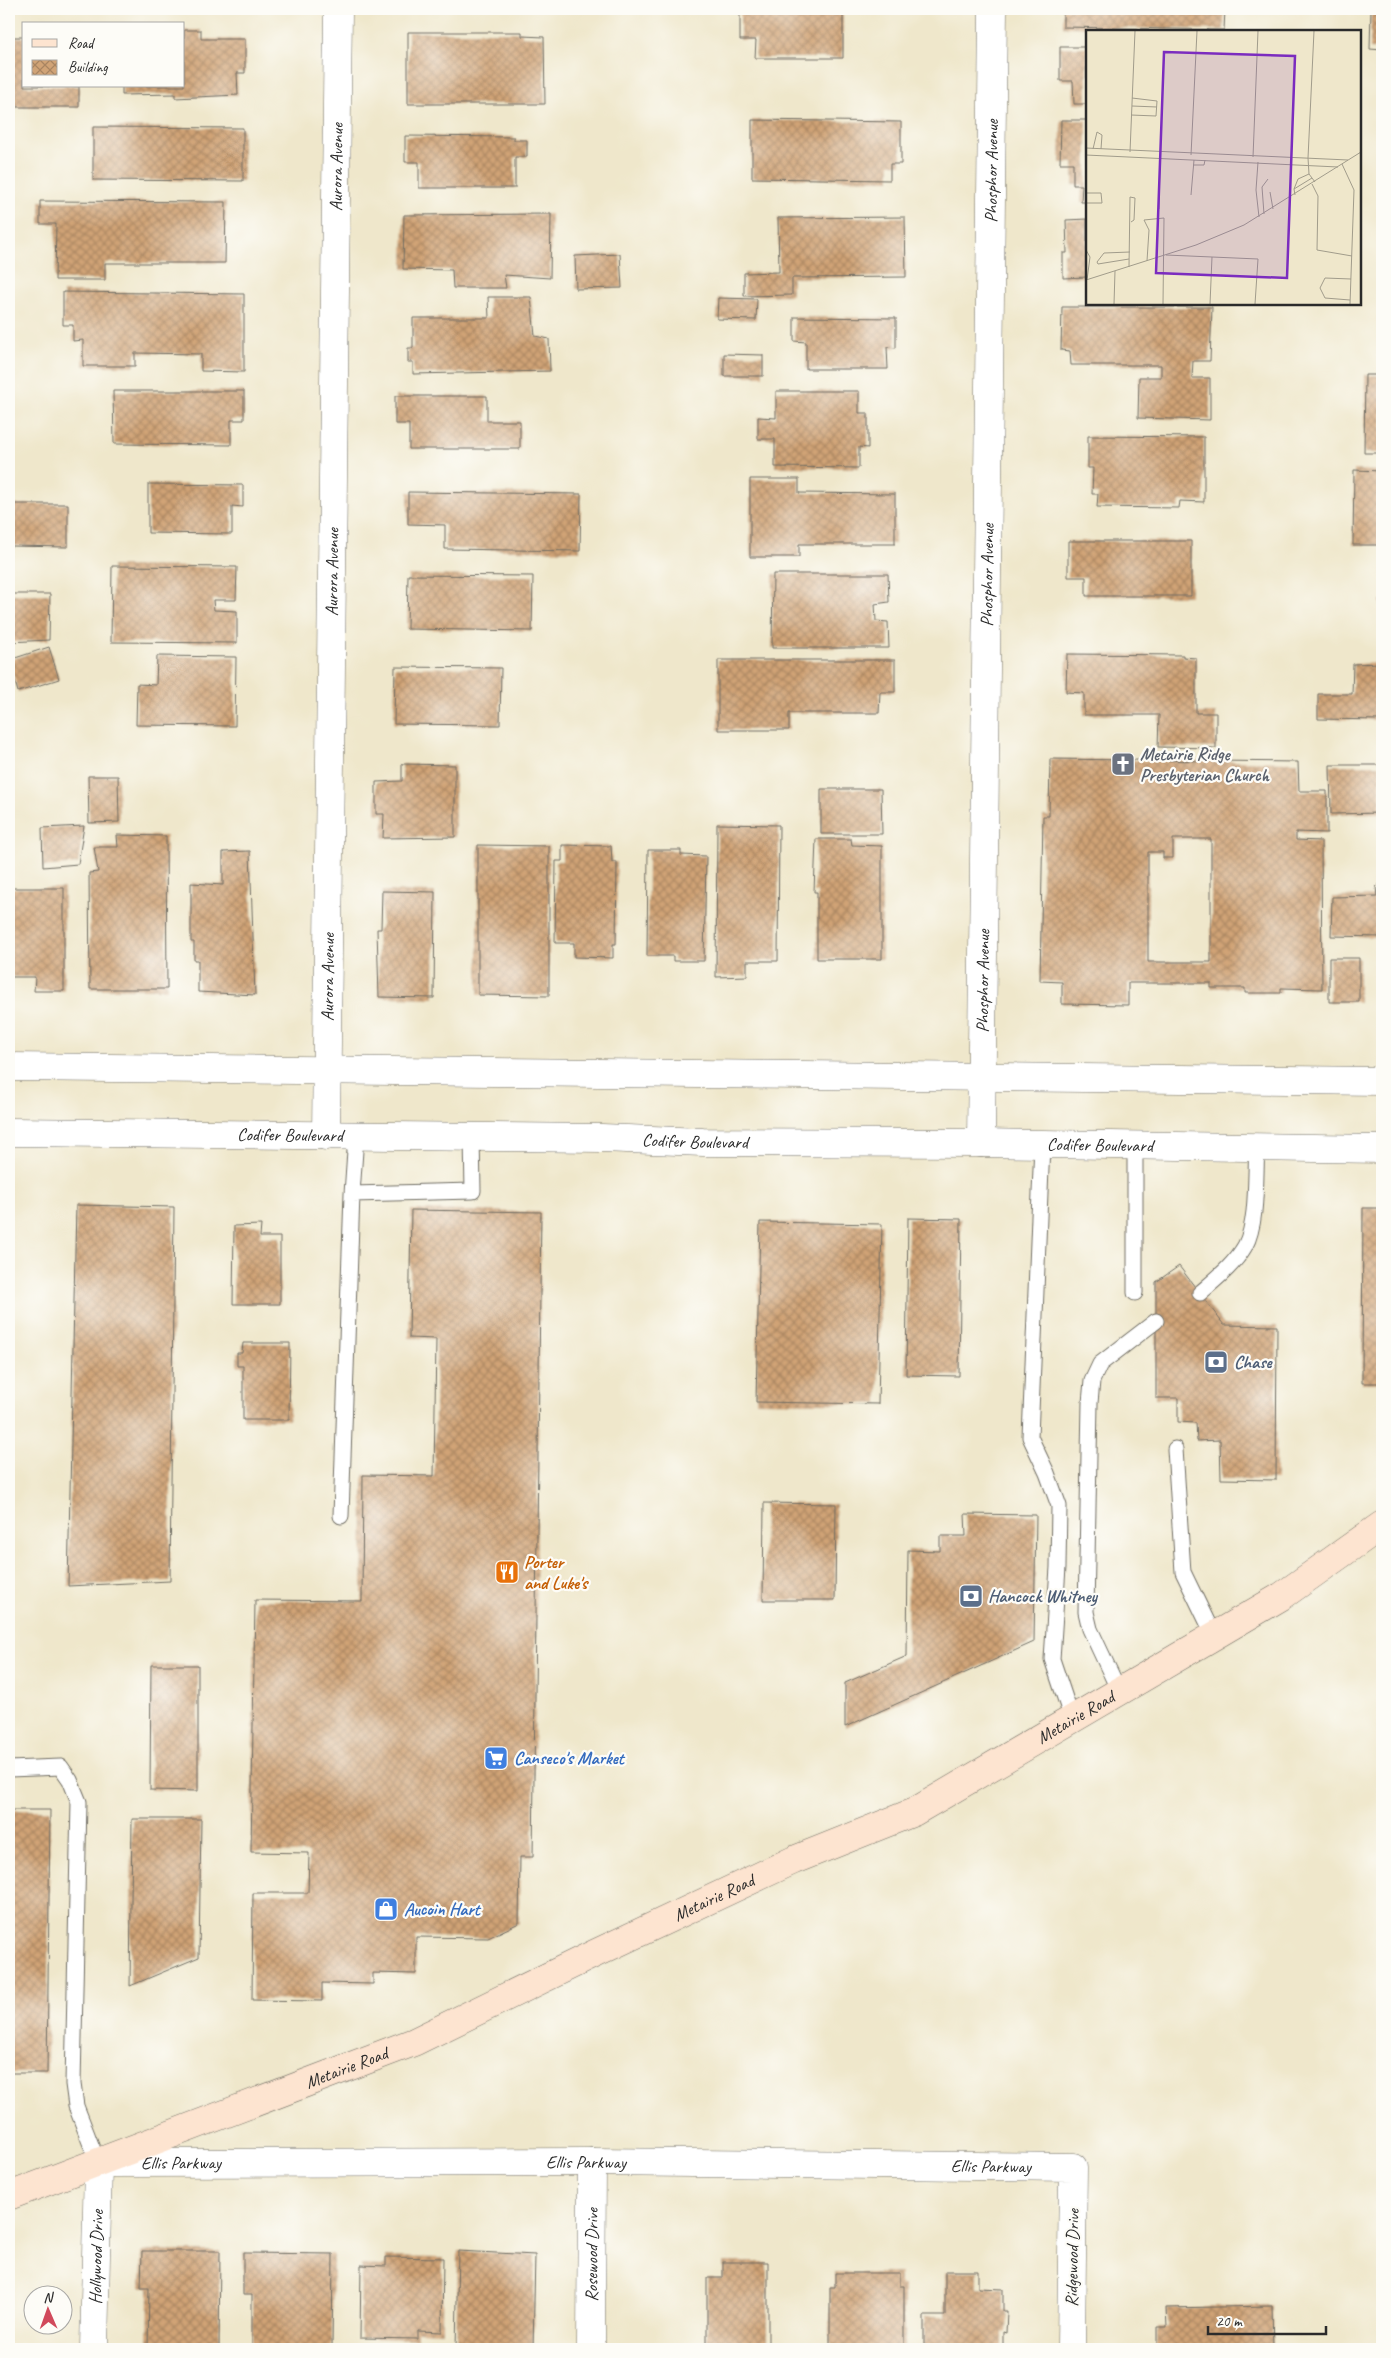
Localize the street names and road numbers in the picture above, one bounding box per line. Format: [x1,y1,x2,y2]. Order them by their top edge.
street label: Phosphor Avenue [980,118,1003,223]
street label: Aurora Avenue [325,122,348,211]
street label: Phosphor Avenue [975,522,999,627]
street label: Aurora Avenue [321,527,343,616]
street label: Phosphor Avenue [971,928,994,1033]
street label: Aurora Avenue [316,932,339,1021]
street label: Codifer Boulevard [237,1123,346,1146]
street label: Codifer Boulevard [642,1129,751,1153]
street label: Codifer Boulevard [1047,1133,1156,1157]
street label: Metairie Road [1033,1684,1121,1749]
street label: Metairie Road [670,1868,760,1926]
street label: Metairie Road [302,2041,393,2093]
street label: Ellis Parkway [546,2151,628,2173]
street label: Ellis Parkway [141,2152,223,2174]
street label: Ellis Parkway [951,2155,1033,2178]
street label: Rosewood Drive [580,2207,603,2302]
street label: Hollywood Drive [84,2208,108,2304]
street label: Ridgewood Drive [1060,2208,1084,2307]

